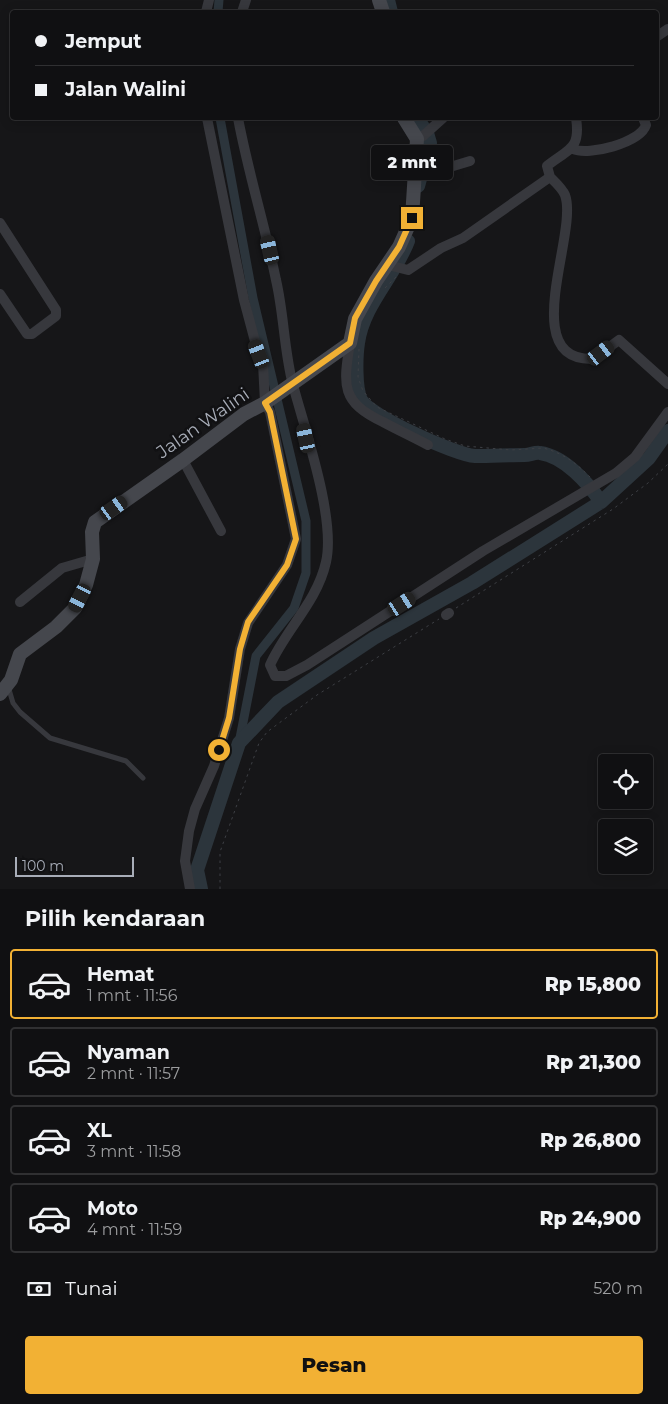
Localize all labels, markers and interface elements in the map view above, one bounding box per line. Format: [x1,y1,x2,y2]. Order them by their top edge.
text: Jemput [65,30,142,53]
text: Jalan Walini [65,78,186,101]
callout: 2 mnt [371,146,453,180]
text: 2 mnt [387,153,437,172]
route end [401,207,423,229]
car [259,234,280,266]
car [246,337,271,371]
car [584,338,617,368]
street label: Jalan Walini [152,383,254,464]
car [295,422,316,454]
car [97,493,130,523]
car [66,581,93,615]
car [385,590,418,618]
route start [208,739,230,761]
map controls [598,754,653,874]
button: locate [598,754,653,809]
button: layers [598,819,653,874]
scale bar [15,854,134,877]
text: 100 m [22,857,64,875]
text: Pilih kendaraan [25,905,205,932]
icon: car [27,962,72,1007]
text: Hemat [87,963,154,986]
text: Rp 15,800 [545,973,641,996]
text: 1 mnt · 11:56 [87,986,177,1005]
icon: car [27,1040,72,1085]
text: Nyaman [87,1041,170,1064]
text: Rp 21,300 [546,1051,641,1074]
text: 2 mnt · 11:57 [87,1064,180,1083]
icon: car [27,1118,72,1163]
text: XL [87,1119,112,1142]
text: Rp 26,800 [540,1129,641,1152]
text: 3 mnt · 11:58 [87,1142,181,1161]
icon: car [27,1196,72,1241]
text: Moto [87,1197,138,1220]
text: Rp 24,900 [540,1207,641,1230]
text: 4 mnt · 11:59 [87,1220,182,1239]
icon: cash [25,1275,53,1303]
text: Tunai [65,1277,118,1300]
text: 520 m [593,1279,643,1298]
button: Pesan [25,1336,643,1394]

